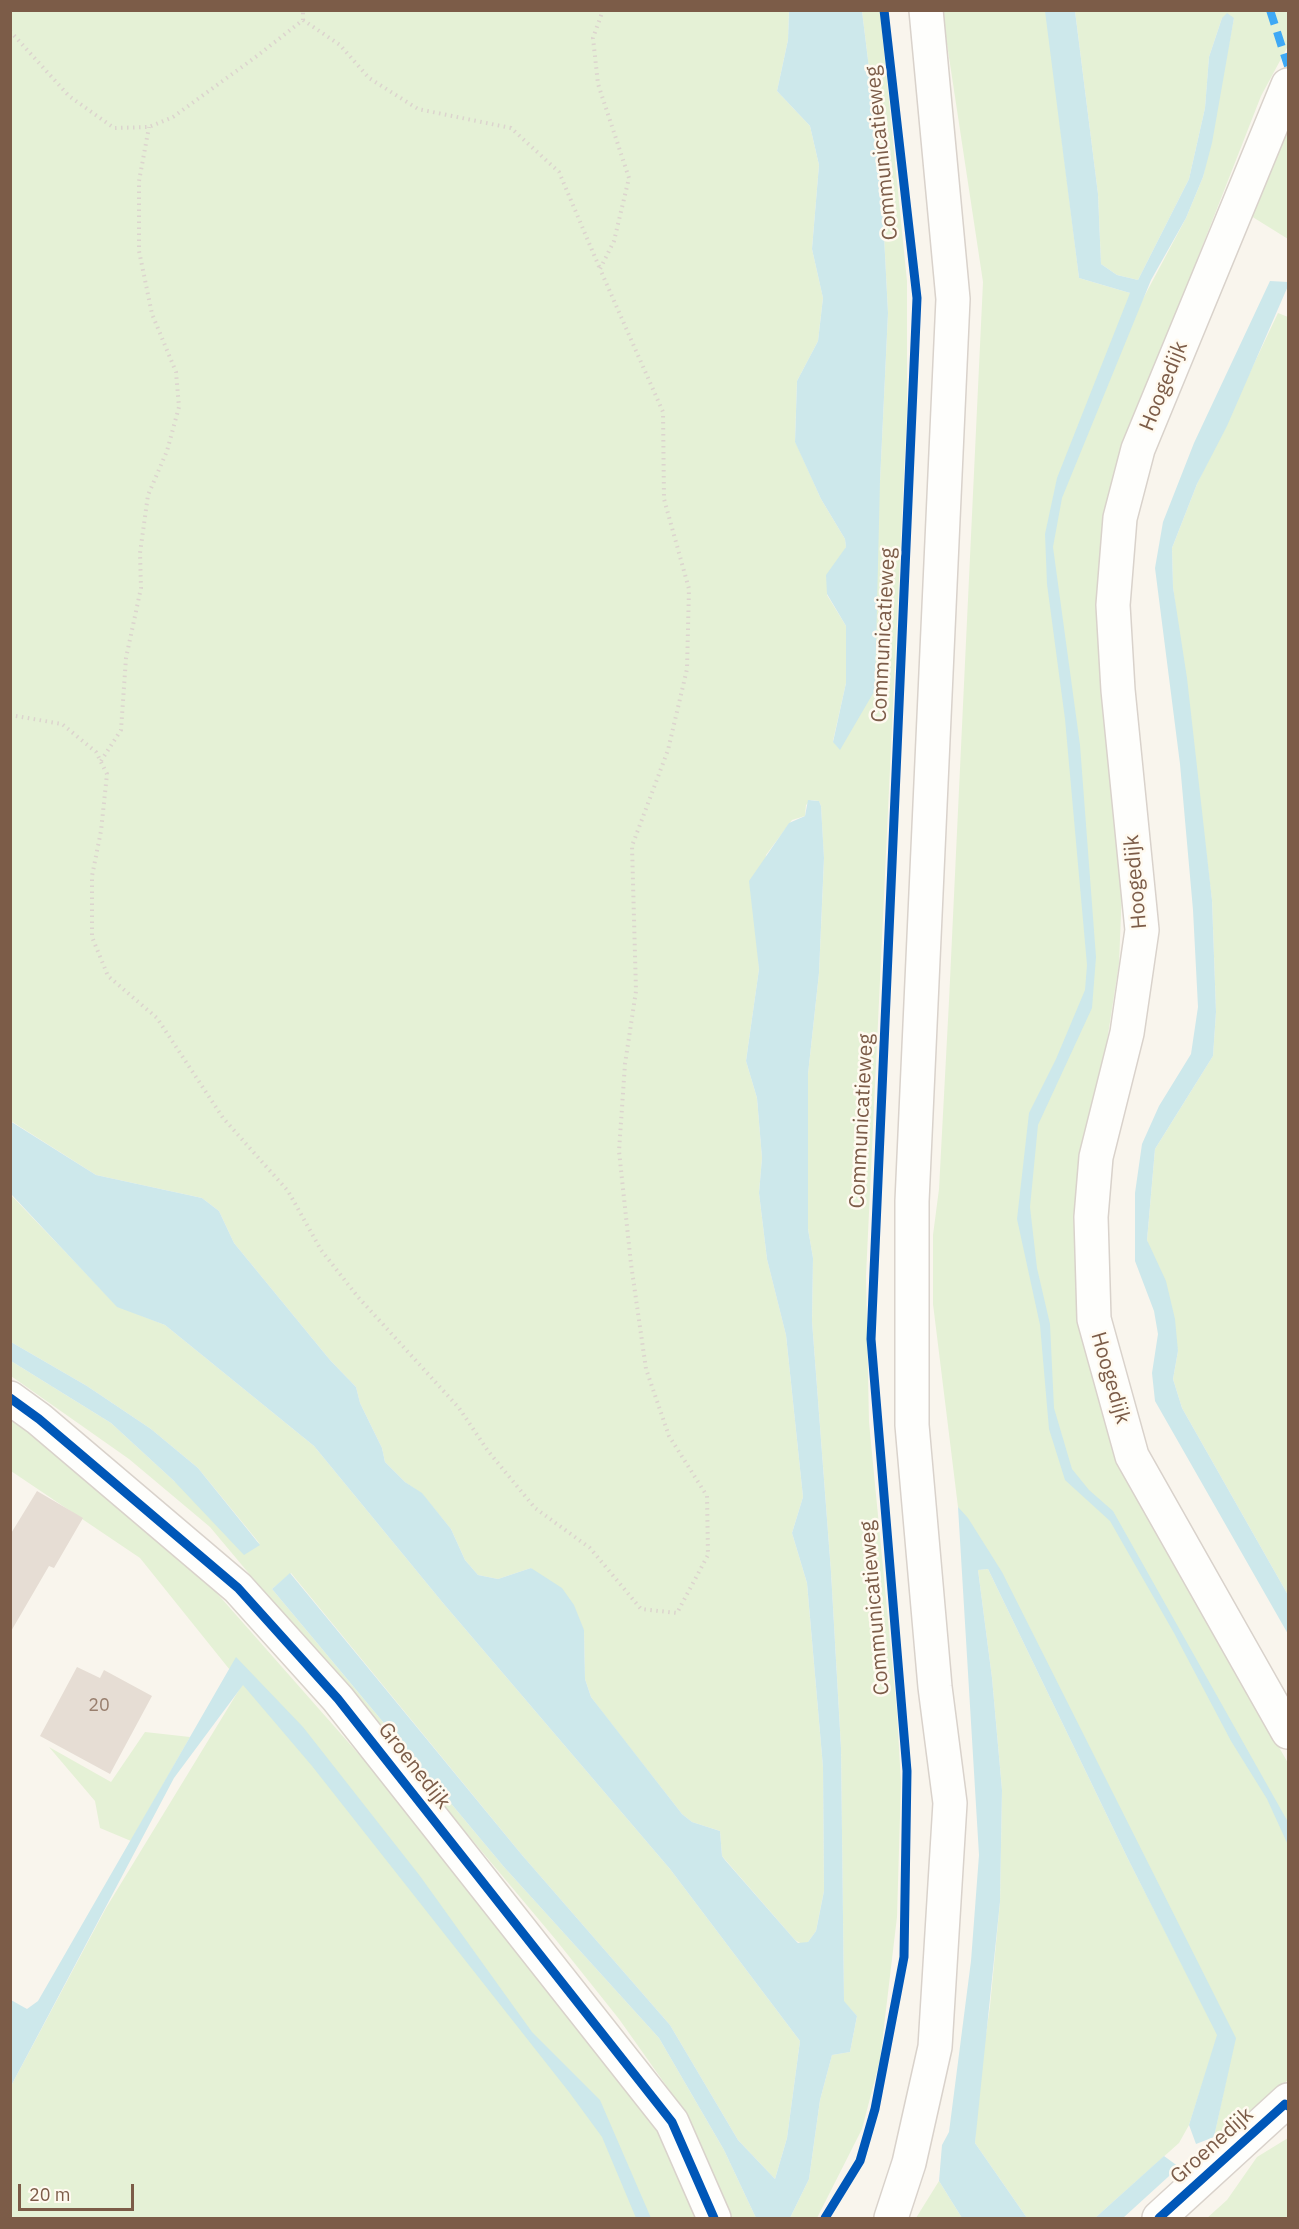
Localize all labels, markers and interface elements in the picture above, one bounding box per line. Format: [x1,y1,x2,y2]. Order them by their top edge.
street label: Communicatieweg [860,65,904,241]
street label: Hoogedijk [1135,337,1193,435]
street label: Communicatieweg [867,547,901,723]
street label: Hoogedijk [1119,834,1153,930]
street label: Communicatieweg [845,1033,879,1209]
street label: Hoogedijk [1085,1329,1135,1427]
street label: Communicatieweg [855,1520,895,1696]
house number: 20 [88,1695,110,1717]
street label: Groenedijk [372,1718,456,1814]
street label: Groenedijk [1165,2102,1259,2190]
scale bar [21,2172,136,2210]
text: 20 m [29,2183,71,2206]

